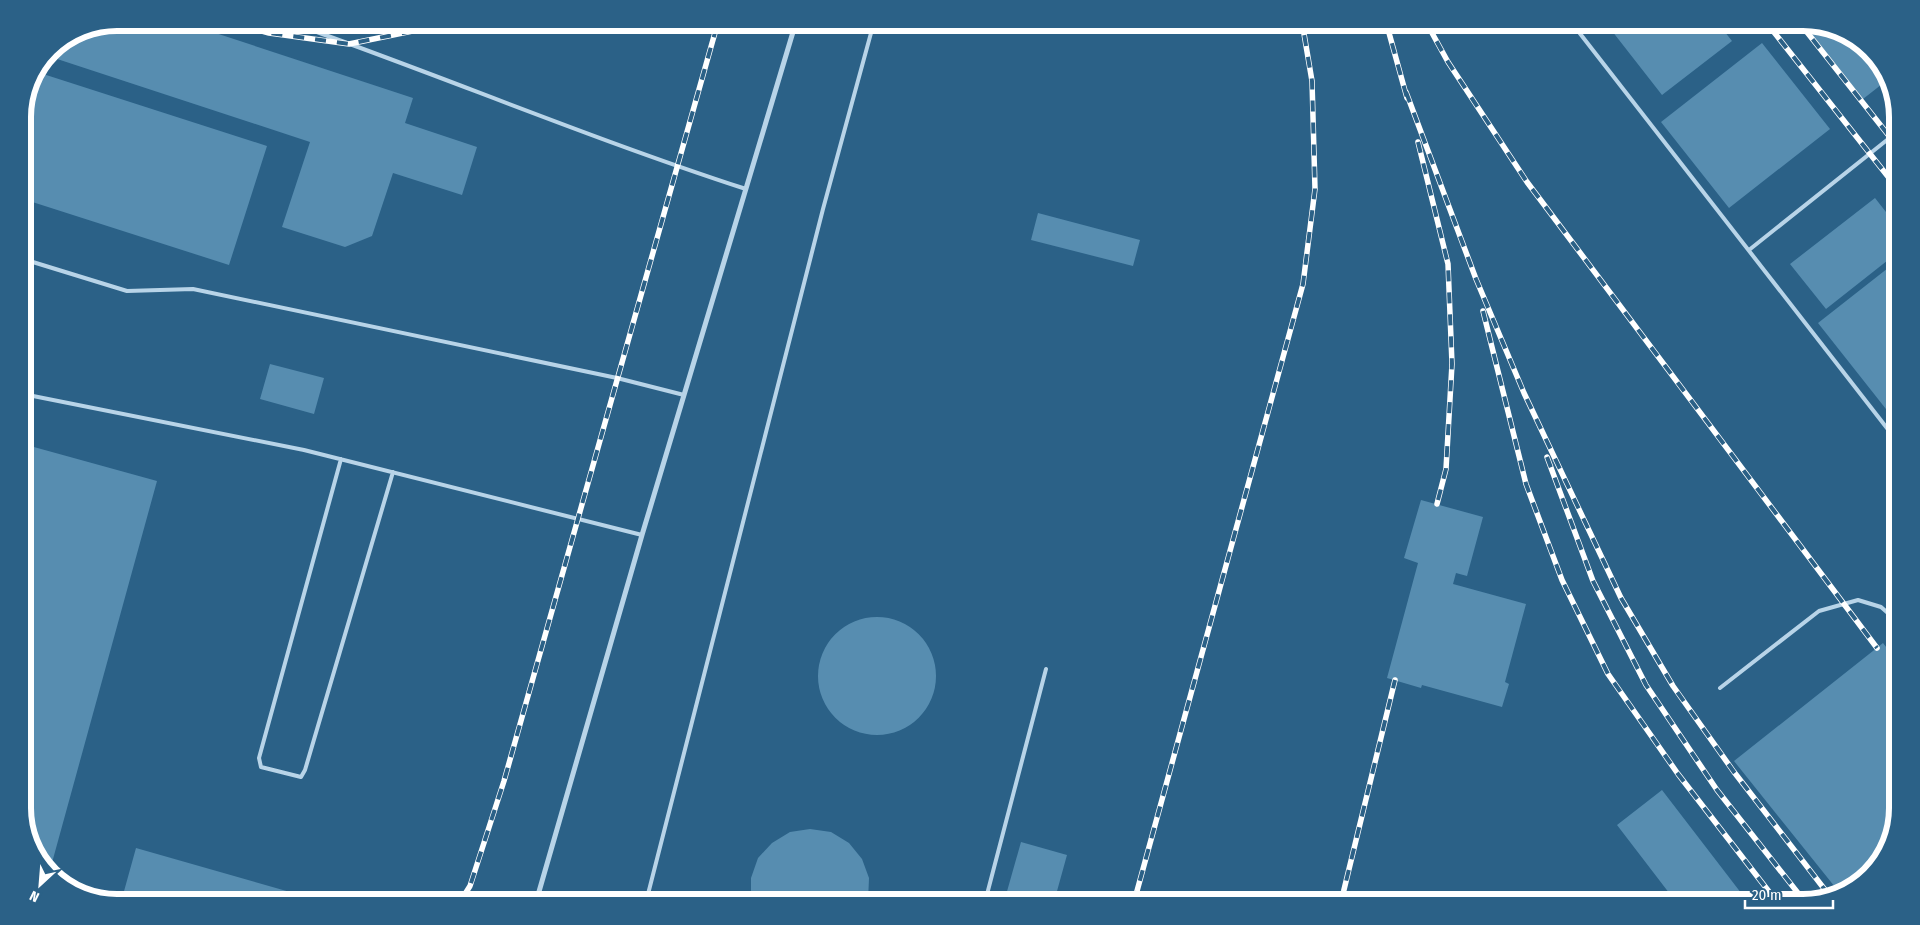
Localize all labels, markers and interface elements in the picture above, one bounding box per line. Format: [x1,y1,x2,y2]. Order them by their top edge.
north arrow [15,860,65,910]
scale bar [1745,878,1832,910]
text: 20 m [1752,886,1782,904]
text: N [27,887,42,906]

